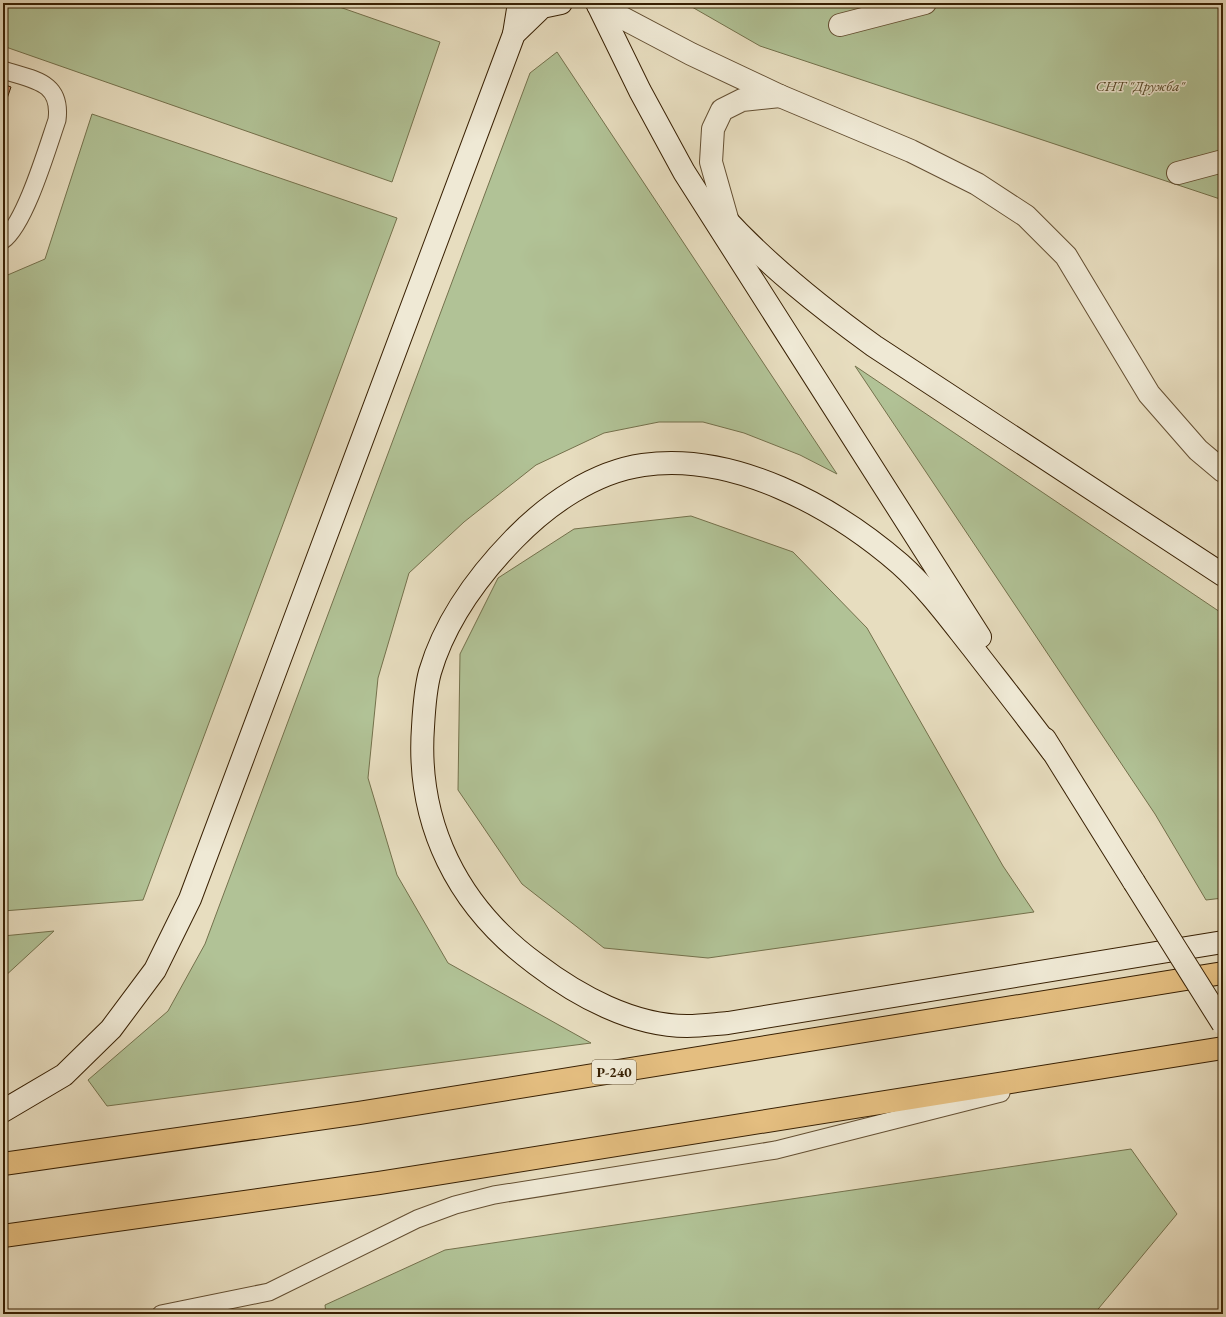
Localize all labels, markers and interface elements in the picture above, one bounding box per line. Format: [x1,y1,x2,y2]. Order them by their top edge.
park label: СНТ "Дружба" [1096,76,1187,95]
road number: Р-240 [592,1060,636,1084]

